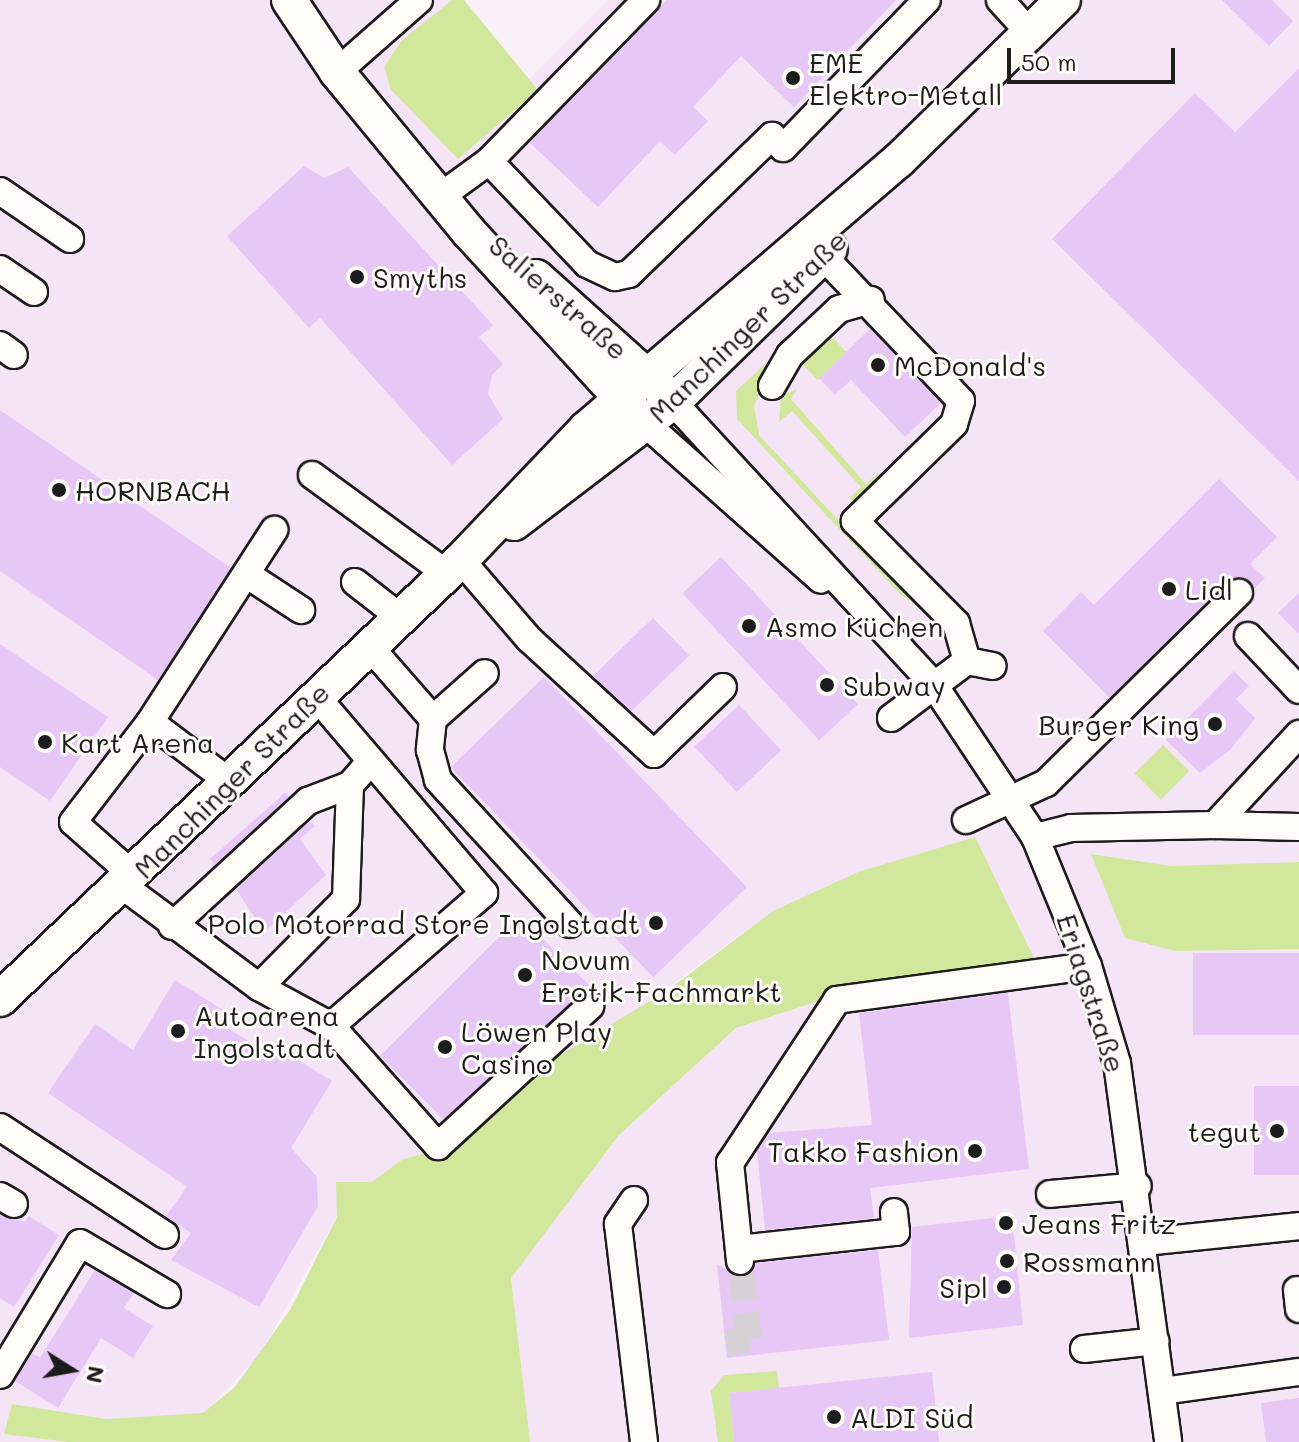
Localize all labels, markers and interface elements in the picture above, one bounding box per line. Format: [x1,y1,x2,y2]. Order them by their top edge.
scale bar [1011,32,1179,82]
place label: EME Elektro-Metall [809,45,1003,111]
text: 50 m [1021,46,1077,77]
marker: EME Elektro-Metall [784,69,802,87]
street label: Manchinger Straße [641,223,853,429]
street label: Salierstraße [483,228,635,366]
place label: Smyths [373,260,467,294]
marker: Smyths [348,268,366,286]
place label: McDonald's [894,348,1046,382]
marker: McDonald's [869,356,887,374]
place label: HORNBACH [75,473,231,507]
marker: HORNBACH [50,481,68,499]
place label: Lidl [1185,572,1233,606]
marker: Lidl [1160,580,1178,598]
place label: Asmo Küchen [765,609,943,643]
marker: Asmo Küchen [740,617,758,635]
place label: Subway [843,668,946,702]
street label: Manchinger Straße [126,675,336,885]
marker: Subway [818,676,836,694]
place label: Burger King [1038,707,1199,741]
marker: Burger King [1206,715,1224,733]
place label: Kart Arena [61,725,214,759]
marker: Kart Arena [36,733,54,751]
place label: Polo Motorrad Store Ingolstadt [207,906,640,940]
street label: Eriagstraße [1051,909,1133,1077]
marker: Polo Motorrad Store Ingolstadt [647,914,665,932]
place label: Novum Erotik-Fachmarkt [541,942,782,1008]
marker: Novum Erotik-Fachmarkt [516,966,534,984]
place label: Autoarena Ingolstadt [194,998,339,1064]
place label: Löwen Play Casino [461,1014,612,1080]
marker: Autoarena Ingolstadt [169,1022,187,1040]
marker: Löwen Play Casino [436,1038,454,1056]
place label: tegut [1187,1114,1261,1148]
marker: tegut [1268,1122,1286,1140]
place label: Takko Fashion [767,1134,959,1168]
marker: Takko Fashion [966,1142,984,1160]
place label: Jeans Fritz [1022,1206,1176,1240]
marker: Jeans Fritz [997,1214,1015,1232]
place label: Rossmann [1023,1244,1156,1278]
marker: Rossmann [998,1252,1016,1270]
place label: Sipl [939,1270,988,1304]
marker: Sipl [995,1278,1013,1296]
north arrow [32,1330,112,1410]
text: N [80,1364,112,1386]
place label: ALDI Süd [850,1400,973,1434]
marker: ALDI Süd [825,1408,843,1426]

